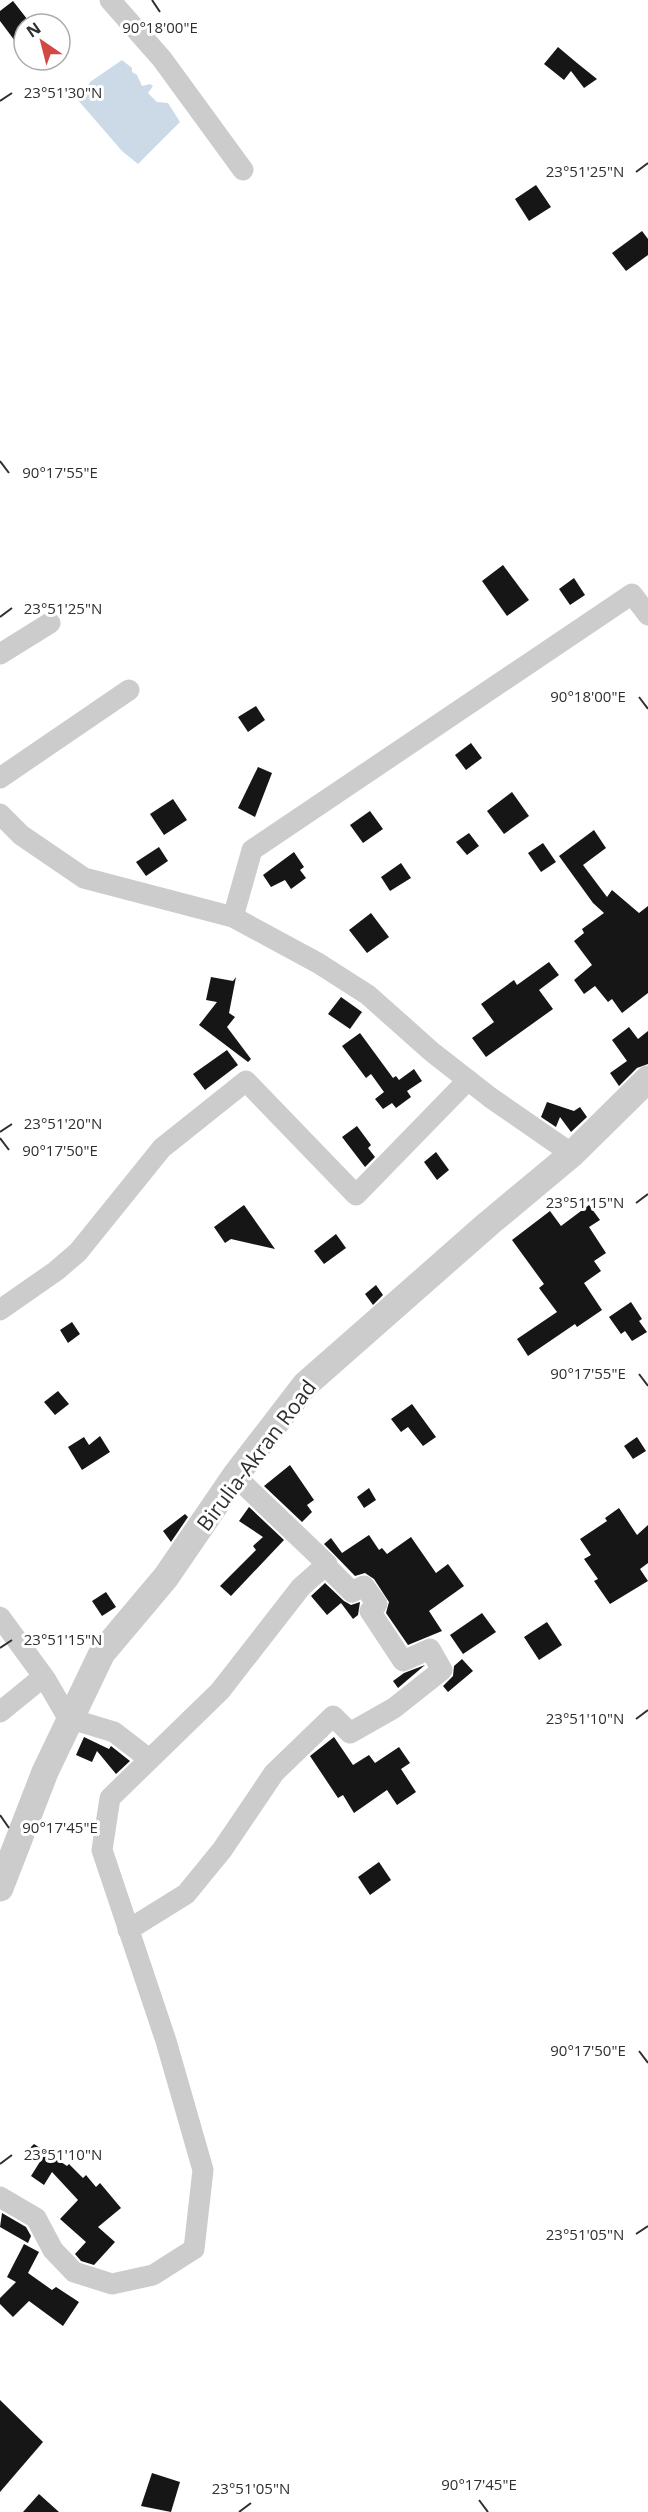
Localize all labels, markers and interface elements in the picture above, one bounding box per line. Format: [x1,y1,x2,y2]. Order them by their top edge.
north arrow [12,12,72,72]
text: N [22,17,45,42]
text: 90°18'00"E [122,17,198,37]
text: 23°51'30"N [24,82,102,102]
text: 23°51'25"N [546,161,624,181]
text: 90°17'55"E [22,462,98,482]
text: 23°51'25"N [24,598,102,618]
text: 90°18'00"E [550,686,626,706]
text: 23°51'20"N [24,1113,102,1133]
text: 90°17'50"E [22,1140,98,1160]
text: 23°51'15"N [546,1192,624,1212]
text: 90°17'55"E [550,1363,626,1383]
street label: Birulia-Akran Road [190,1374,322,1536]
text: 23°51'15"N [24,1629,102,1649]
text: 23°51'10"N [546,1708,624,1728]
text: 90°17'45"E [22,1817,98,1837]
text: 90°17'50"E [550,2040,626,2060]
text: 23°51'10"N [24,2144,102,2164]
text: 23°51'05"N [546,2224,624,2244]
text: 90°17'45"E [441,2474,517,2494]
text: 23°51'05"N [212,2478,290,2498]

